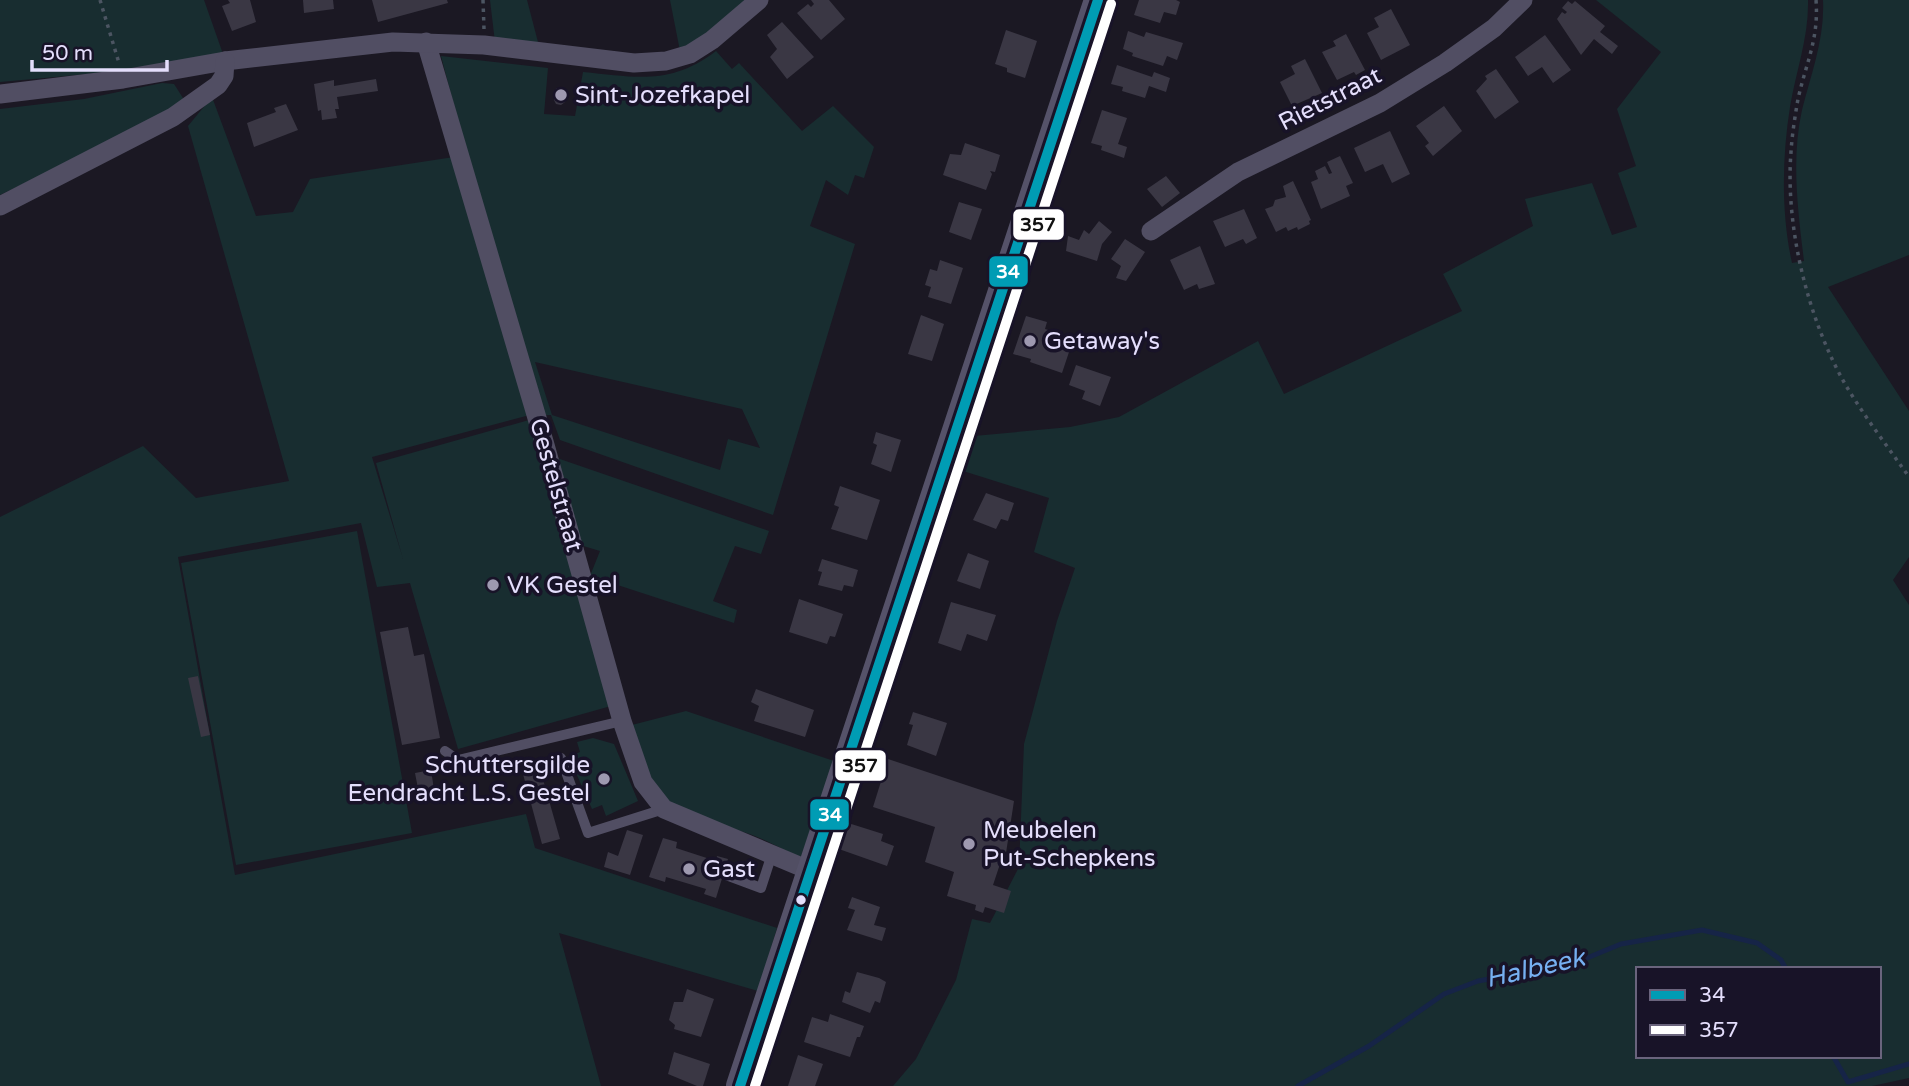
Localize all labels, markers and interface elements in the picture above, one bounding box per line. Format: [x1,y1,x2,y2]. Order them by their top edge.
scale bar [32,28,166,72]
text: 50 m [42,41,93,66]
street label: Rietstraat [1274,61,1386,137]
place label: Sint-Jozefkapel [575,81,750,110]
marker: Sint-Jozefkapel [553,87,569,103]
line badge: 357 [1012,208,1065,241]
text: 357 [1020,214,1056,236]
line badge: 34 [988,255,1029,288]
text: 34 [996,261,1020,283]
place label: Getaway's [1044,327,1160,356]
marker: Getaway's [1022,333,1038,349]
street label: Gestelstraat [523,415,589,555]
place label: VK Gestel [507,571,618,600]
marker: VK Gestel [485,577,501,593]
line badge: 357 [834,749,887,782]
place label: Schuttersgilde Eendracht L.S. Gestel [347,751,590,808]
text: 357 [842,755,878,777]
marker: Schuttersgilde Eendracht L.S. Gestel [596,771,612,787]
line badge: 34 [809,798,850,831]
text: 34 [818,804,842,826]
place label: Meubelen Put-Schepkens [983,816,1156,873]
marker: Meubelen Put-Schepkens [961,836,977,852]
place label: Gast [703,855,755,884]
marker: Gast [681,861,697,877]
unlabelled marker [794,893,808,907]
water label: Halbeek [1482,941,1589,994]
legend [1636,967,1881,1058]
text: 34 [1699,983,1725,1008]
text: 357 [1699,1018,1739,1043]

